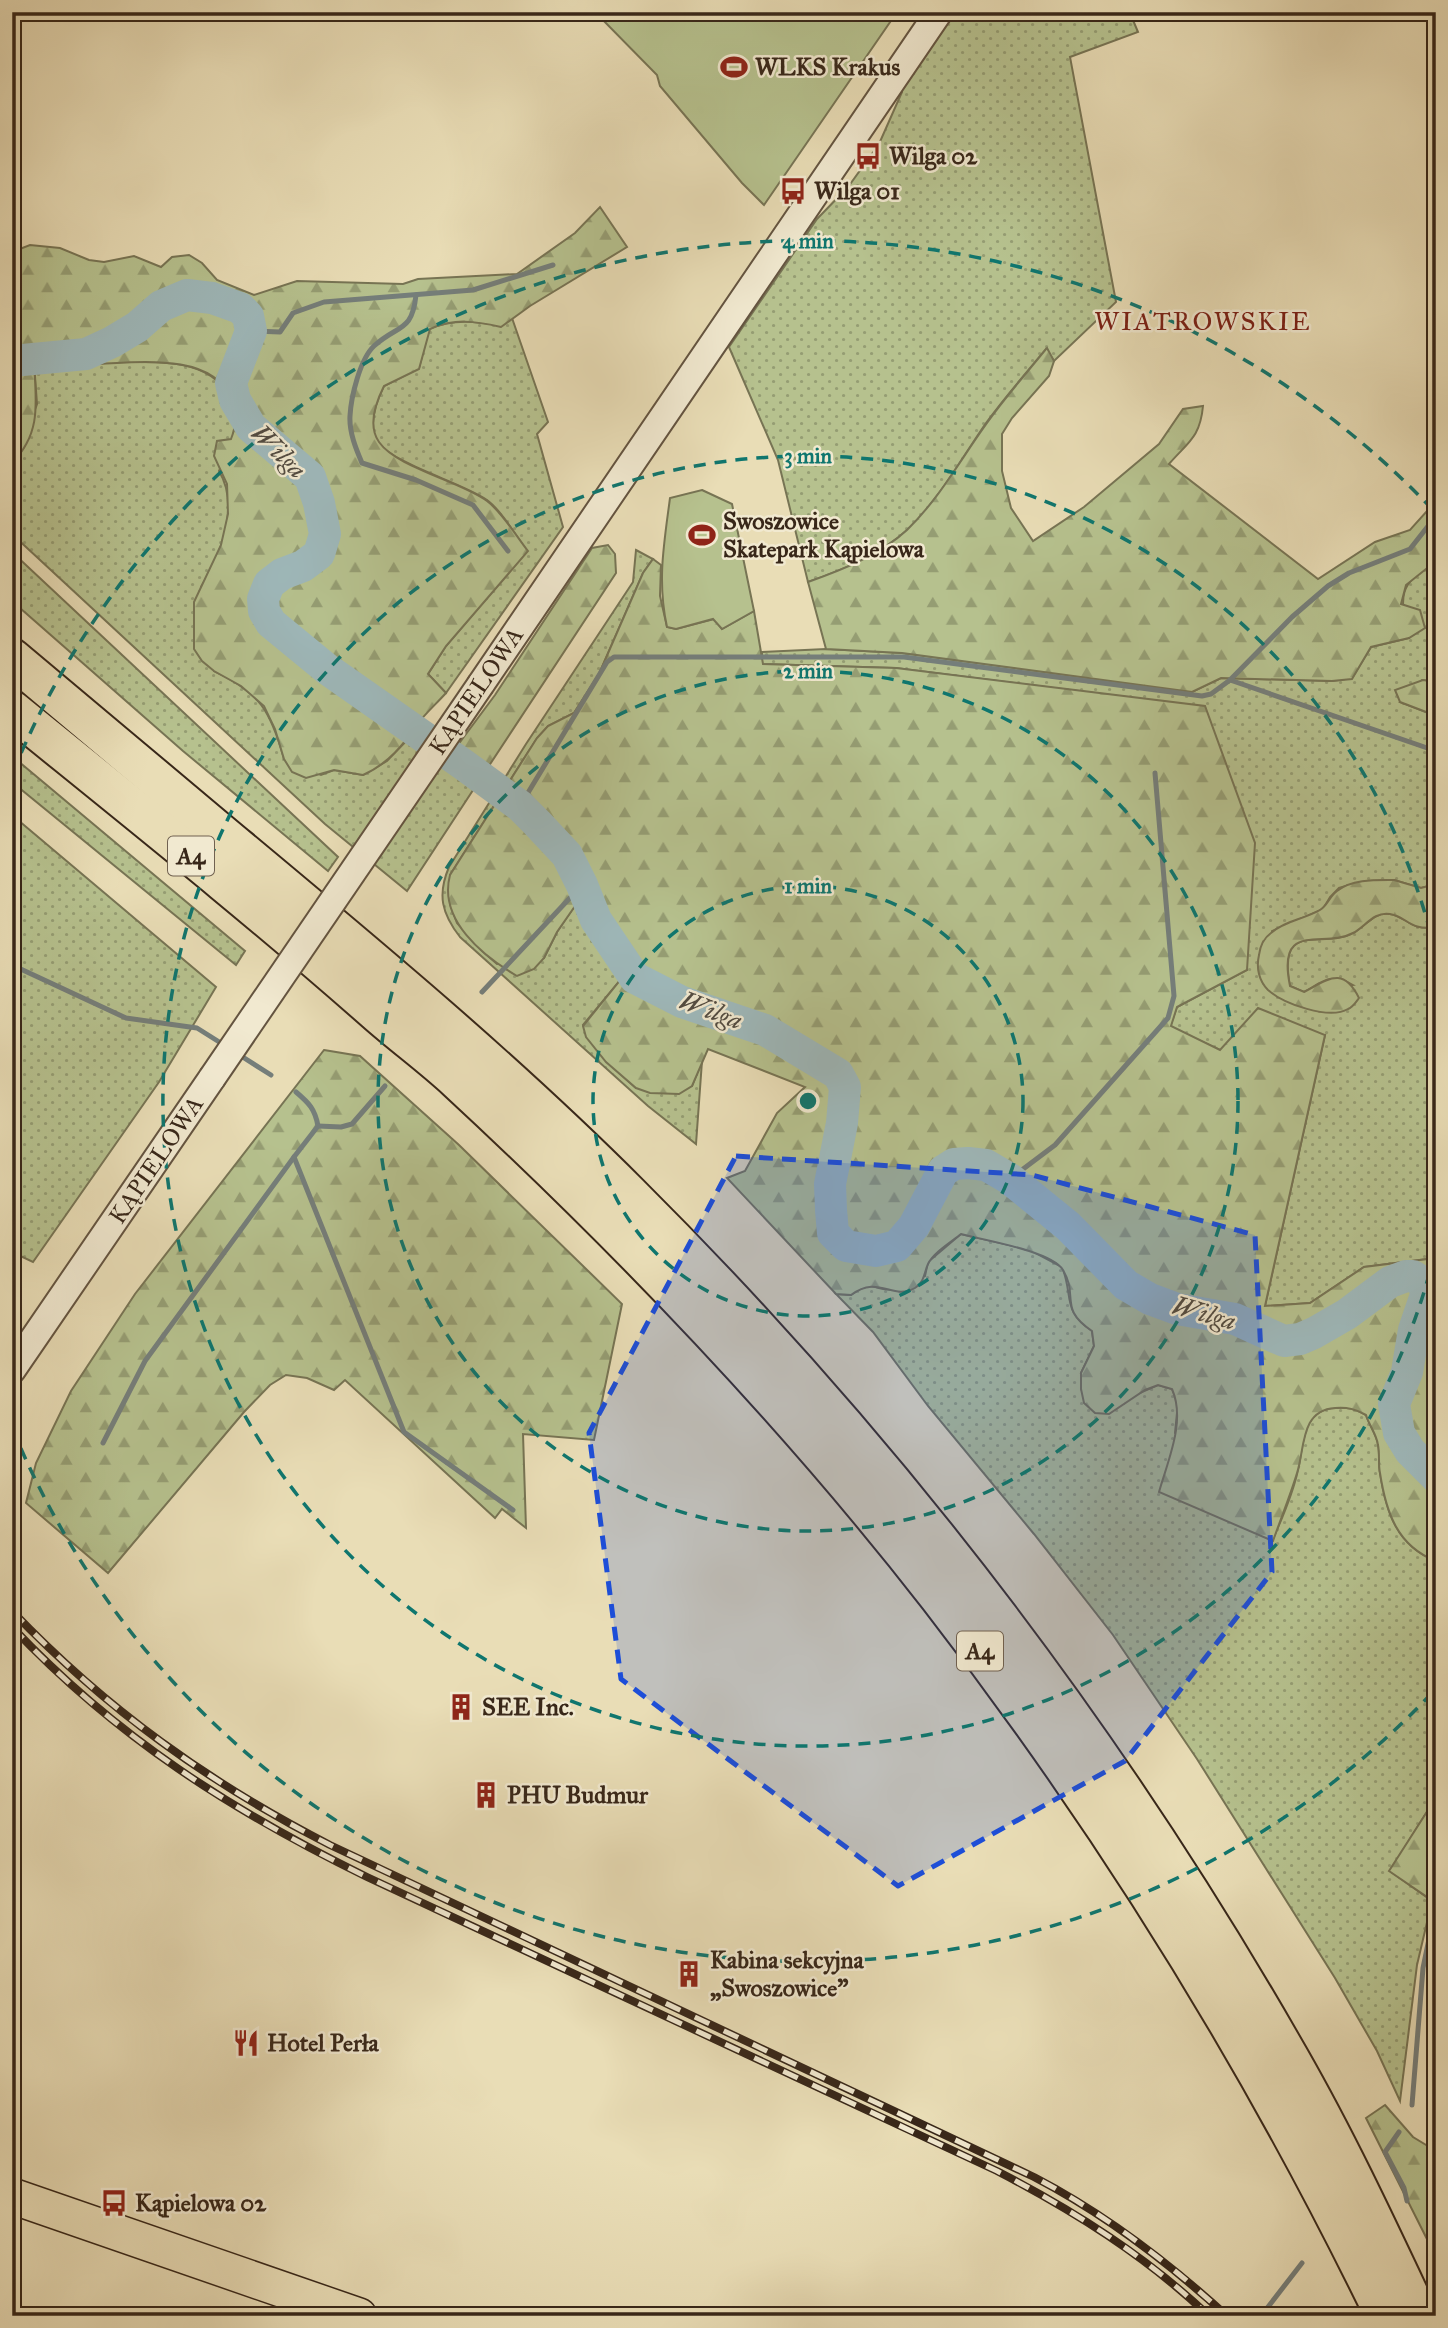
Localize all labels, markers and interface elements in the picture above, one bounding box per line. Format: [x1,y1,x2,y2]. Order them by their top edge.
sports icon: WLKS Krakus [719,52,749,82]
place label: WLKS Krakus [755,52,901,82]
bus stop icon: Wilga 02 [853,141,883,171]
place label: Wilga 02 [889,141,978,171]
bus stop icon: Wilga 01 [778,176,808,206]
place label: Wilga 01 [814,176,900,206]
text: 4 min [782,228,834,254]
district label: WIATROWSKIE [1094,305,1312,337]
water label: Wilga [245,417,313,485]
text: 3 min [784,443,832,469]
place label: Swoszowice Skatepark Kąpielowa [723,506,925,564]
sports icon: Swoszowice Skatepark Kąpielowa [687,520,717,550]
street label: KĄPIELOWA [422,621,530,761]
text: 2 min [783,658,833,684]
road number: A4 [168,836,214,876]
text: 1 min [784,873,832,899]
water label: Wilga [675,984,747,1036]
centre of rings [796,1089,820,1113]
street label: KĄPIELOWA [102,1090,210,1230]
water label: Wilga [1169,1289,1239,1337]
road number: A4 [957,1632,1003,1670]
building icon: SEE Inc. [446,1692,476,1722]
place label: SEE Inc. [482,1692,574,1722]
building icon: PHU Budmur [471,1780,501,1810]
place label: PHU Budmur [507,1780,649,1810]
place label: Kabina sekcyjna „Swoszowice” [710,1945,864,2003]
building icon: Kabina sekcyjna „Swoszowice” [674,1959,704,1989]
restaurant icon: Hotel Perła [231,2028,261,2058]
place label: Hotel Perła [267,2028,379,2058]
bus stop icon: Kąpielowa 02 [99,2188,129,2218]
place label: Kąpielowa 02 [135,2188,267,2218]

